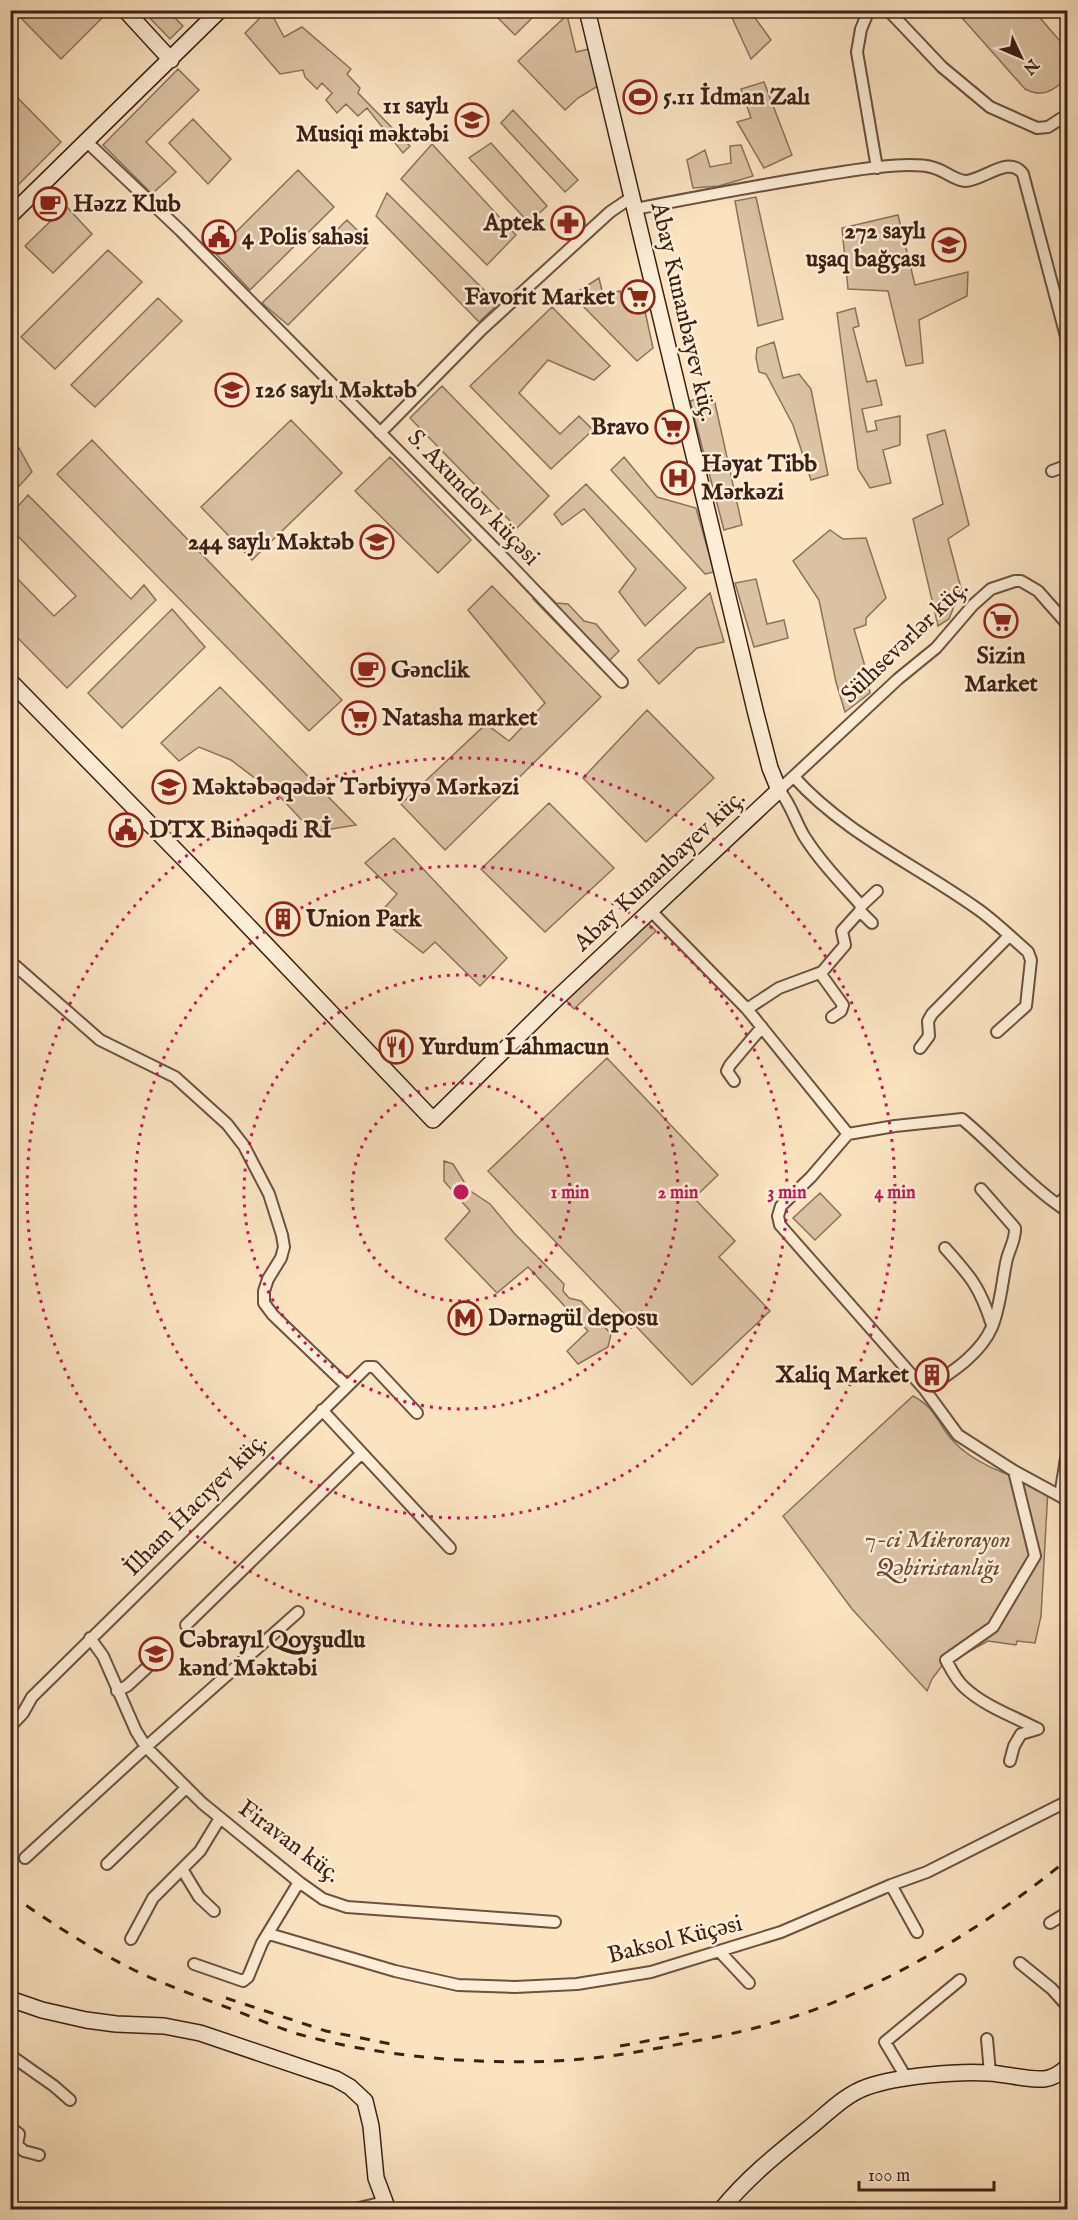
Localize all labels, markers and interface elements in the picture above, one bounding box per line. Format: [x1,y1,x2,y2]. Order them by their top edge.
north arrow [991,27,1051,87]
text: N [1018,53,1043,78]
sports icon: 5.11 İdman Zalı [622,79,658,115]
place label: 5.11 İdman Zalı [663,82,811,113]
place label: 11 saylı Musiqi məktəbi [296,91,450,150]
school or university icon: 11 saylı Musiqi məktəbi [454,102,490,138]
cafe icon: Həzz Klub [32,186,68,222]
place label: Həzz Klub [73,189,181,220]
street label: Abay Kunanbayev küç. [642,198,723,425]
pharmacy icon: Aptek [550,205,586,241]
place label: Aptek [483,208,546,239]
place label: 272 saylı uşaq bağçası [806,216,927,275]
public building icon: 4 Polis sahəsi [201,219,237,255]
place label: 4 Polis sahəsi [242,222,370,253]
school or university icon: 272 saylı uşaq bağçası [931,227,967,263]
supermarket icon: Favorit Market [620,279,656,315]
place label: Favorit Market [464,282,616,313]
school or university icon: 126 saylı Məktəb [214,372,250,408]
place label: 126 saylı Məktəb [255,375,417,406]
supermarket icon: Bravo [654,409,690,445]
place label: Bravo [591,412,649,443]
street label: S. Axundov küçəsi [400,423,546,573]
place label: Həyat Tibb Mərkəzi [701,449,817,508]
hospital icon: Həyat Tibb Mərkəzi [660,460,696,496]
school or university icon: 244 saylı Məktəb [359,524,395,560]
place label: 244 saylı Məktəb [188,527,354,558]
street label: Sülhsevərlər küç. [835,573,975,711]
supermarket icon: Sizin Market [983,603,1019,639]
place label: Sizin Market [964,641,1039,700]
cafe icon: Gənclik [350,652,386,688]
place label: Gənclik [391,655,471,686]
supermarket icon: Natasha market [341,700,377,736]
place label: Natasha market [381,703,538,734]
school or university icon: Məktəbəqədər Tərbiyyə Mərkəzi [151,769,187,805]
place label: Məktəbəqədər Tərbiyyə Mərkəzi [192,772,520,803]
street label: Abay Kunanbayev küç. [567,783,752,959]
public building icon: DTX Binəqədi Rİ [108,812,144,848]
place label: DTX Binəqədi Rİ [149,815,332,846]
building icon: Union Park [265,901,301,937]
place label: Union Park [305,904,422,935]
restaurant icon: Yurdum Lahmacun [378,1029,414,1065]
place label: Yurdum Lahmacun [419,1032,609,1063]
centre of rings [451,1182,471,1202]
text: 1 min [551,1182,590,1205]
text: 2 min [658,1182,699,1205]
text: 3 min [768,1182,807,1205]
text: 4 min [874,1182,916,1205]
metro station icon: Dərnəgül deposu [447,1300,483,1336]
place label: Dərnəgül deposu [488,1303,659,1334]
building icon: Xaliq Market [914,1357,950,1393]
place label: Xaliq Market [775,1360,910,1391]
street label: İlham Hacıyev küç. [118,1427,274,1583]
park label: 7-ci Mikrorayon Qəbiristanlığı [865,1525,1011,1584]
place label: Cəbrayıl Qoyşudlu kənd Məktəbi [178,1625,366,1684]
school or university icon: Cəbrayıl Qoyşudlu kənd Məktəbi [138,1636,174,1672]
street label: Firavan küç. [232,1793,346,1891]
street label: Baksol Küçəsi [604,1908,746,1972]
scale bar [859,2154,994,2192]
text: 100 m [868,2165,910,2188]

